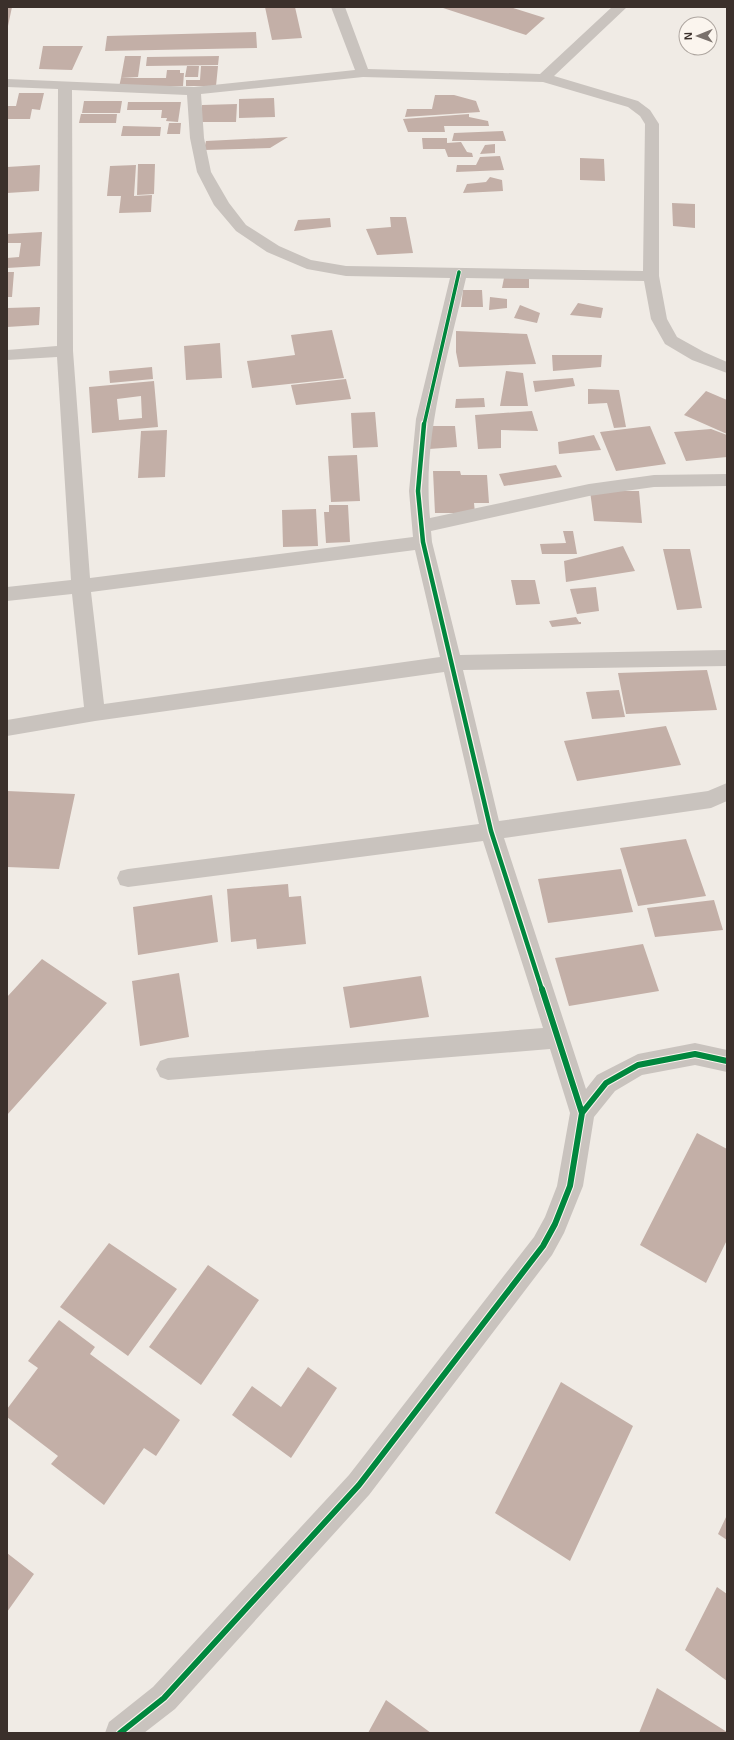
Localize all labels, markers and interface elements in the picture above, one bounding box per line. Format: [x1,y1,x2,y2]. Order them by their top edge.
north arrow [678,16,718,56]
text: N [682,32,694,40]

